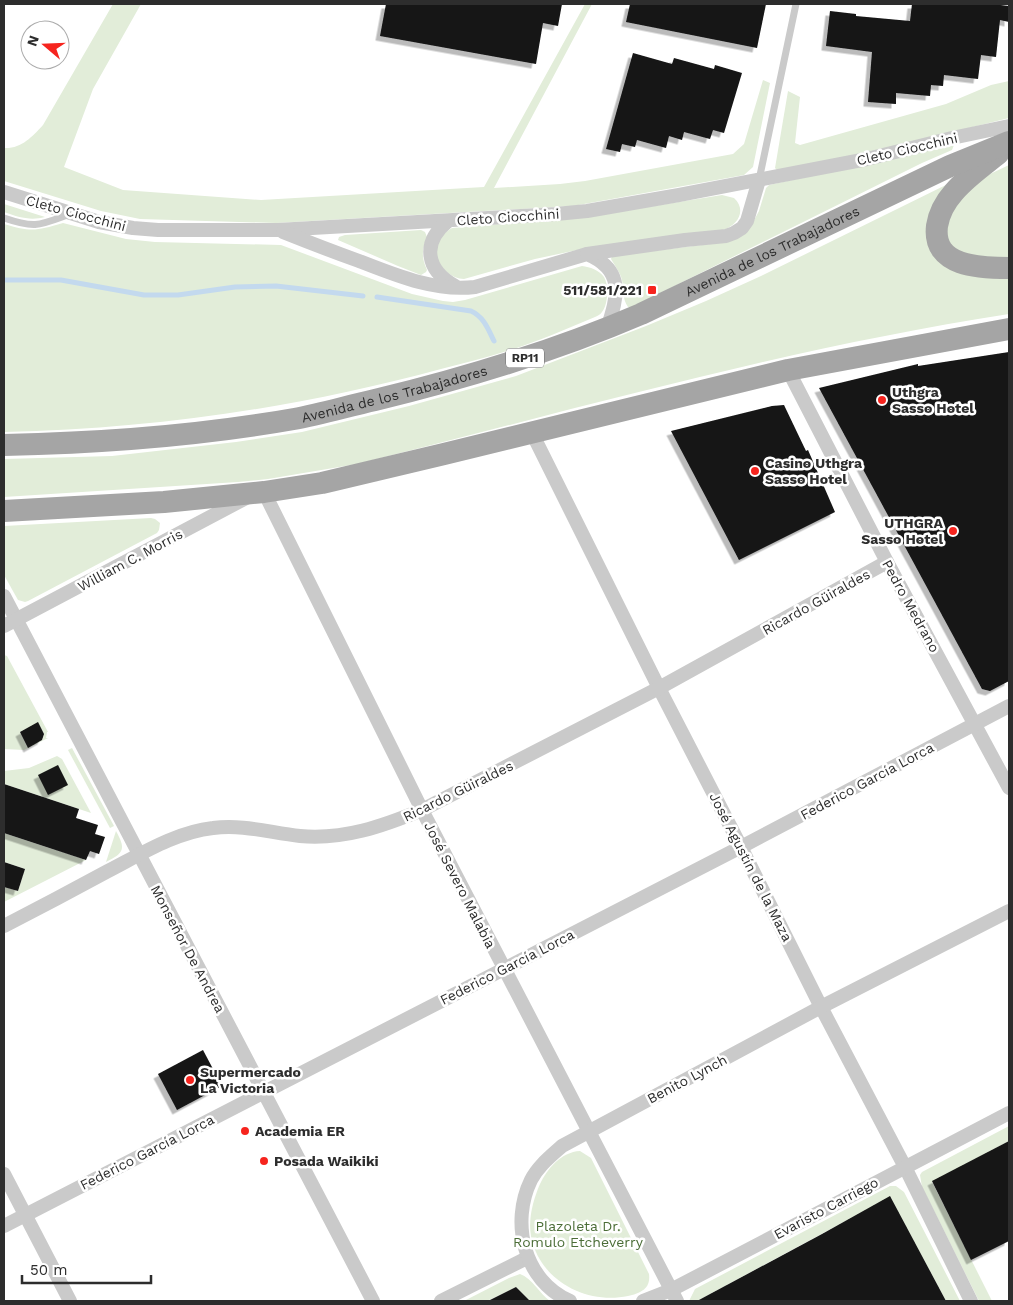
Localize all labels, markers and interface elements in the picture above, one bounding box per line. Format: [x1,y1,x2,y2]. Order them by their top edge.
north arrow [20,20,70,70]
text: N [23,33,42,48]
street label: Cleto Ciocchini [855,130,959,168]
street label: Cleto Ciocchini [24,192,128,234]
street label: Avenida de los Trabajadores [682,203,862,300]
street label: Cleto Ciocchini [456,205,560,229]
place label: 511/581/221 [563,282,642,298]
marker: 511/581/221 [646,284,658,296]
road number: RP11 [506,348,544,368]
street label: Avenida de los Trabajadores [300,362,489,425]
place label: Uthgra Sasso Hotel [892,384,974,416]
marker: Uthgra Sasso Hotel [876,394,888,406]
place label: Casino Uthgra Sasso Hotel [765,455,863,487]
marker: Casino Uthgra Sasso Hotel [749,465,761,477]
place label: UTHGRA Sasso Hotel [861,515,944,547]
marker: UTHGRA Sasso Hotel [947,525,959,537]
street label: William C. Morris [75,526,185,594]
street label: Pedro Medrano [879,557,943,655]
street label: Ricardo Güiraldes [759,566,873,638]
street label: Federico García Lorca [798,739,936,823]
street label: Ricardo Güiraldes [400,757,516,825]
street label: José Agustín de la Maza [706,790,796,944]
street label: José Severo Malabia [421,819,499,951]
street label: Monseñor De Andrea [148,882,228,1016]
street label: Federico García Lorca [437,926,577,1008]
street label: Benito Lynch [644,1051,730,1107]
place label: Supermercado La Victoria [200,1064,301,1096]
marker: Supermercado La Victoria [184,1074,196,1086]
street label: Federico García Lorca [77,1111,217,1193]
place label: Academia ER [255,1123,345,1139]
marker: Academia ER [239,1125,251,1137]
place label: Posada Waikiki [274,1153,379,1169]
marker: Posada Waikiki [258,1155,270,1167]
street label: Evaristo Carriego [771,1174,881,1242]
park label: Plazoleta Dr. Romulo Etcheverry [513,1218,644,1250]
scale bar [22,1252,151,1284]
text: 50 m [30,1261,67,1279]

